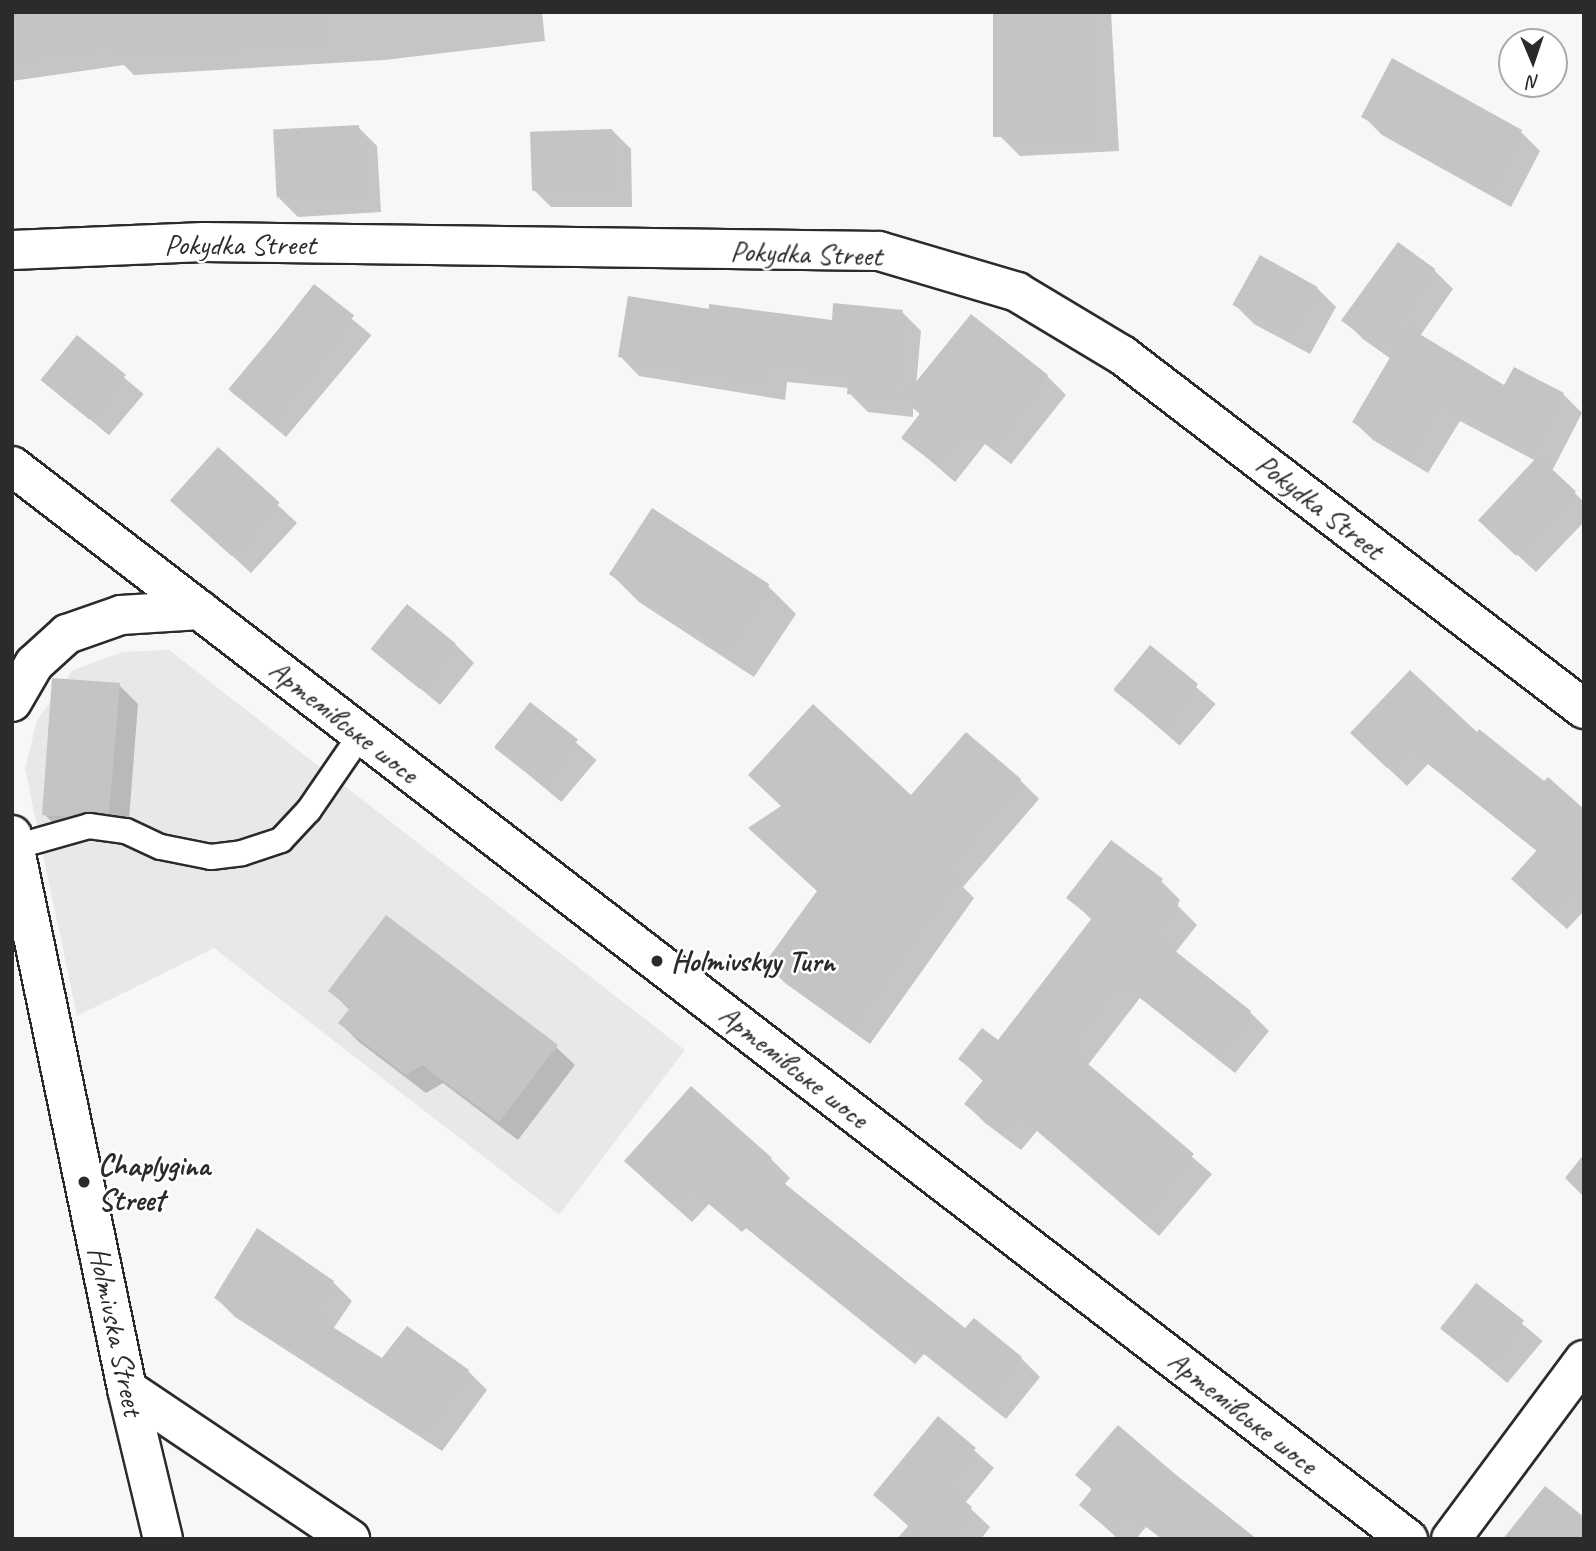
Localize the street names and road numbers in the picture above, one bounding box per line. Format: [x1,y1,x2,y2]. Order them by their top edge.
street label: Pokydka Street [164,226,316,262]
street label: Pokydka Street [729,232,883,274]
street label: Pokydka Street [1249,445,1391,567]
street label: Артемівське шосе [262,651,426,791]
street label: Артемівське шосе [712,996,876,1136]
street label: Holmivska Street [80,1243,152,1419]
street label: Артемівське шосе [1161,1342,1325,1482]

